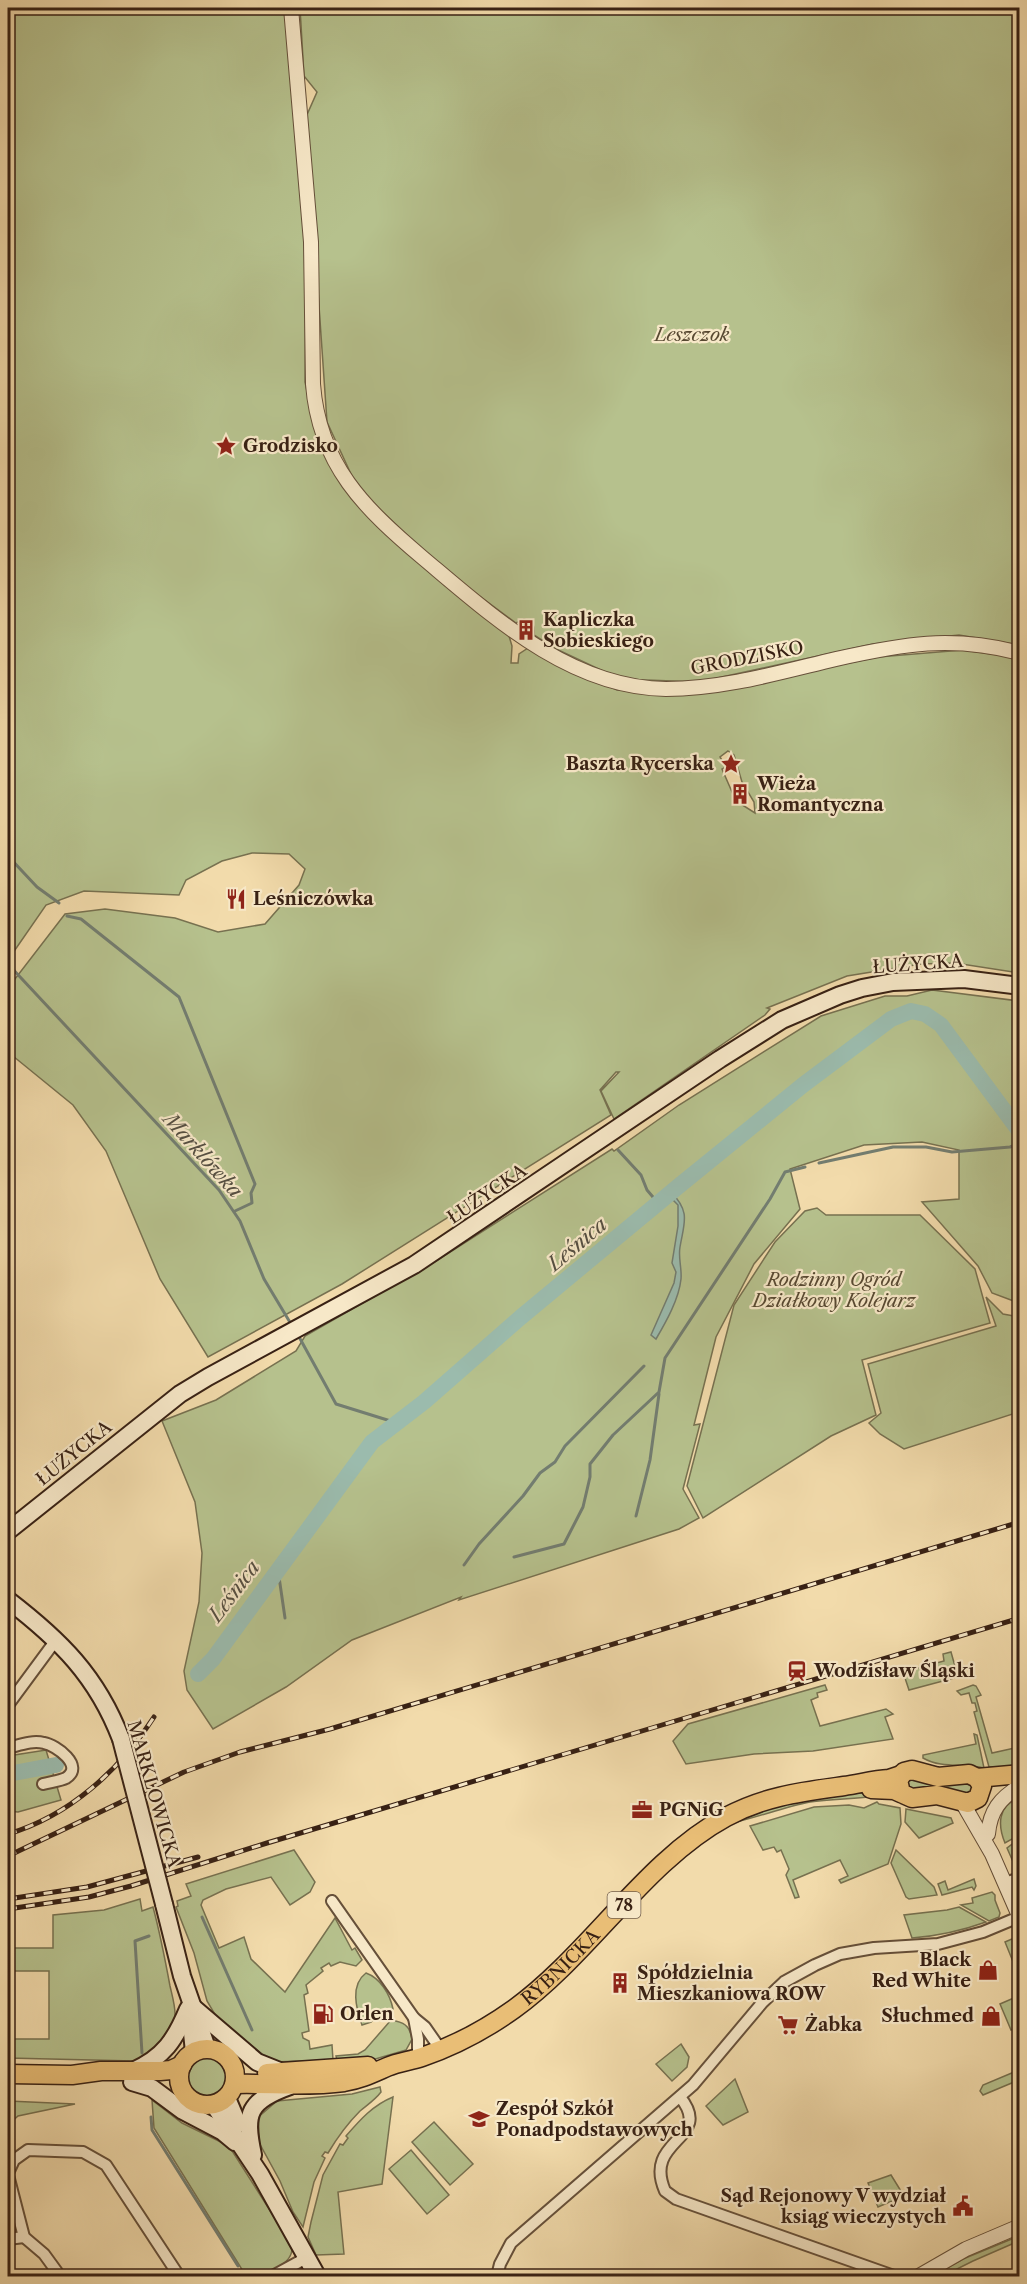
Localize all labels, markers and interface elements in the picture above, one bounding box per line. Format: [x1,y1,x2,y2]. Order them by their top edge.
park label: Leszczok [653,324,730,346]
place icon: Grodzisko [214,434,238,458]
place label: Grodzisko [243,435,338,457]
place label: Kapliczka Sobieskiego [543,609,654,652]
building icon: Kapliczka Sobieskiego [514,618,538,642]
street label: GRODZISKO [689,636,805,680]
place icon: Baszta Rycerska [719,752,743,776]
place label: Baszta Rycerska [566,753,715,775]
place label: Wieża Romantyczna [756,773,884,816]
building icon: Wieża Romantyczna [728,782,752,806]
restaurant icon: Leśniczówka [224,887,248,911]
place label: Leśniczówka [253,888,374,910]
street label: ŁUŻYCKA [872,949,965,978]
water label: Marklówka [157,1106,248,1203]
street label: ŁUŻYCKA [443,1158,531,1229]
water label: Leśnica [541,1212,612,1277]
park label: Rodzinny Ogród Działkowy Kolejarz [751,1269,917,1312]
street label: ŁUŻYCKA [31,1415,117,1490]
water label: Leśnica [202,1556,265,1628]
station icon: Wodzisław Śląski [785,1659,809,1683]
place label: Wodzisław Śląski [813,1659,975,1682]
street label: MARKLOWICKA [122,1718,186,1871]
office icon: PGNiG [630,1798,654,1822]
place label: PGNiG [659,1799,724,1821]
road number: 78 [608,1892,640,1918]
street label: RYBNICKA [517,1924,605,2010]
place label: Black Red White [872,1949,972,1992]
shop icon: Black Red White [976,1958,1000,1982]
place label: Spółdzielnia Mieszkaniowa ROW [637,1962,827,2005]
building icon: Spółdzielnia Mieszkaniowa ROW [608,1971,632,1995]
fuel station icon: Orlen [311,2002,335,2026]
place label: Orlen [340,2003,394,2025]
shop icon: Słuchmed [979,2004,1003,2028]
place label: Słuchmed [881,2005,974,2027]
supermarket icon: Żabka [776,2013,800,2037]
place label: Żabka [805,2013,863,2036]
place label: Zespół Szkół Ponadpodstawowych [496,2098,694,2141]
school or university icon: Zespół Szkół Ponadpodstawowych [467,2107,491,2131]
place label: Sąd Rejonowy V wydział ksiąg wieczystych [720,2185,947,2228]
public building icon: Sąd Rejonowy V wydział ksiąg wieczystych [951,2194,975,2218]

